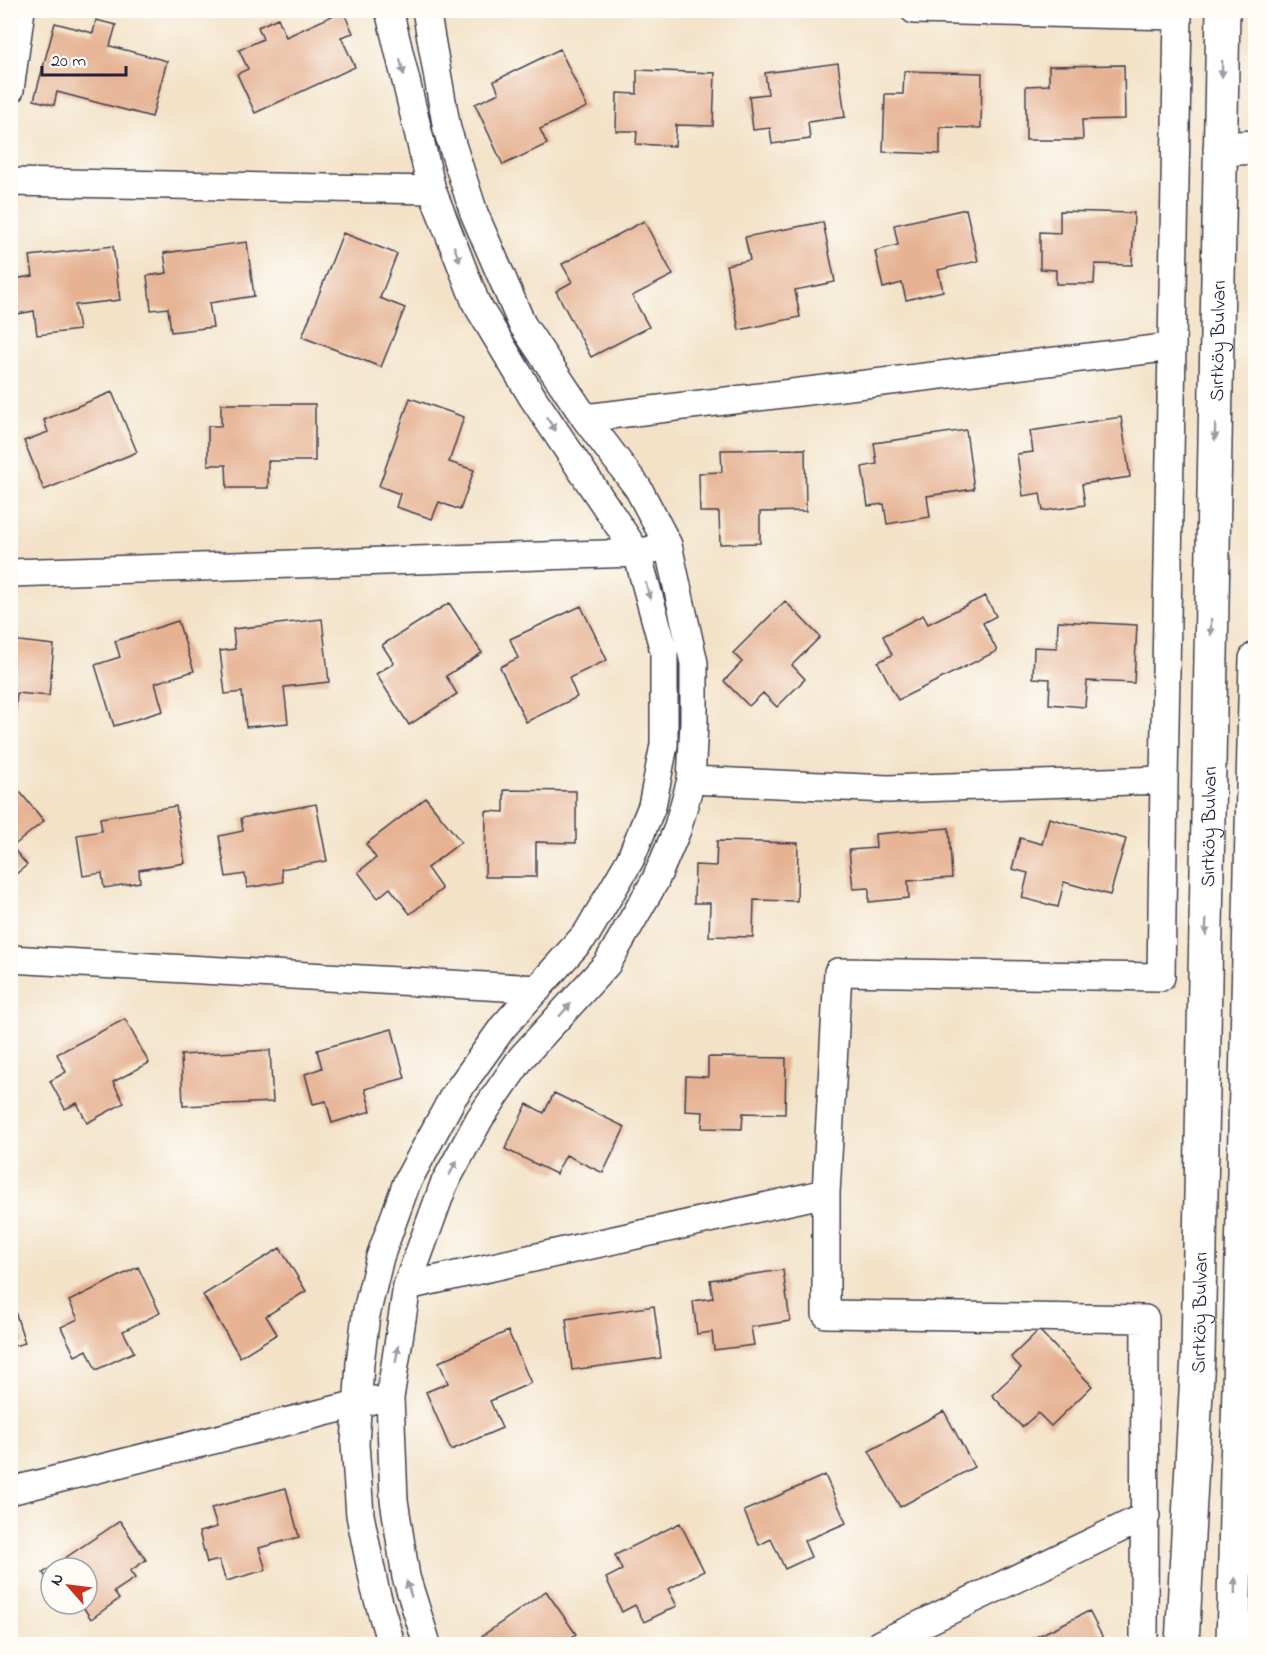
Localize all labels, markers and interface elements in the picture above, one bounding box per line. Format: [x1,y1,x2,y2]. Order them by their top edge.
scale bar [42,39,126,77]
text: 20 m [51,49,86,75]
one-way arrow [397,58,407,77]
one-way arrow [1217,59,1226,78]
one-way arrow [453,245,462,263]
street label: Sırtköy Bulvarı [1204,280,1235,402]
one-way arrow [545,416,556,433]
one-way arrow [1210,422,1220,441]
one-way arrow [643,582,653,601]
one-way arrow [1206,617,1216,636]
street label: Sırtköy Bulvarı [1195,766,1226,887]
one-way arrow [1201,917,1211,936]
one-way arrow [558,1003,571,1018]
one-way arrow [448,1159,458,1176]
street label: Sırtköy Bulvarı [1185,1252,1217,1374]
one-way arrow [392,1344,401,1363]
north arrow [39,1556,99,1616]
text: N [44,1569,71,1590]
one-way arrow [1230,1577,1239,1596]
one-way arrow [404,1580,413,1598]

